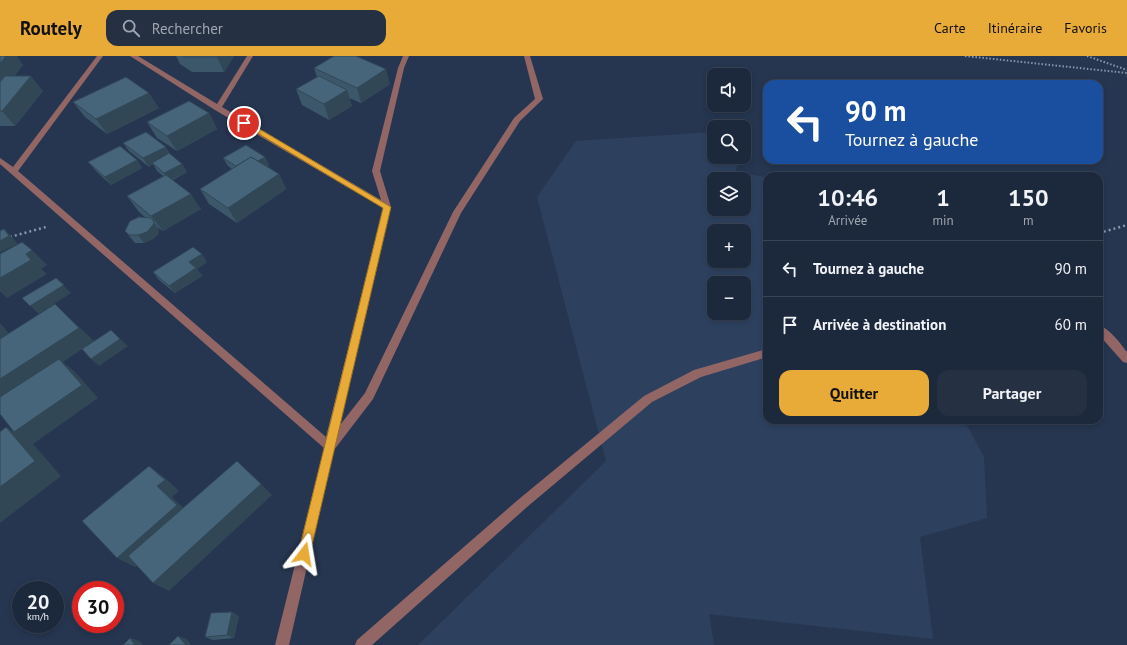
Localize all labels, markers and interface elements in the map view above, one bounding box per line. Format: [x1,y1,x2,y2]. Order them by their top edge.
search box [106,10,386,46]
text: Routely [20,16,82,40]
icon: search [120,17,142,39]
text: Rechercher [152,19,223,38]
text: Carte [934,19,966,37]
text: Itinéraire [988,19,1042,37]
text: Favoris [1064,19,1107,37]
map controls [707,68,751,320]
button: sound [707,68,751,112]
text: 90 m [845,92,906,129]
icon: left [779,96,831,148]
pin [227,106,261,140]
icon: arrive [233,112,255,134]
button: search [707,120,751,164]
text: Tournez à gauche [845,128,978,151]
button: layers [707,172,751,216]
text: 10:46 [817,182,878,213]
text: 1 [936,182,950,213]
text: 150 [1008,182,1049,213]
text: Arrivée [828,212,867,229]
text: min [932,212,954,229]
text: m [1023,212,1034,229]
button: + [707,224,751,268]
icon: left [779,258,801,280]
text: Tournez à gauche [813,259,924,278]
text: 90 m [1054,259,1087,278]
button: − [707,276,751,320]
icon: arrive [779,314,801,336]
text: Arrivée à destination [813,315,946,334]
text: 60 m [1054,315,1087,334]
button: Quitter [779,370,929,416]
button: Partager [937,370,1087,416]
position arrow [283,533,325,575]
speed limit sign: 30 [72,581,124,633]
text: 20 [27,589,49,615]
text: km/h [27,610,49,623]

